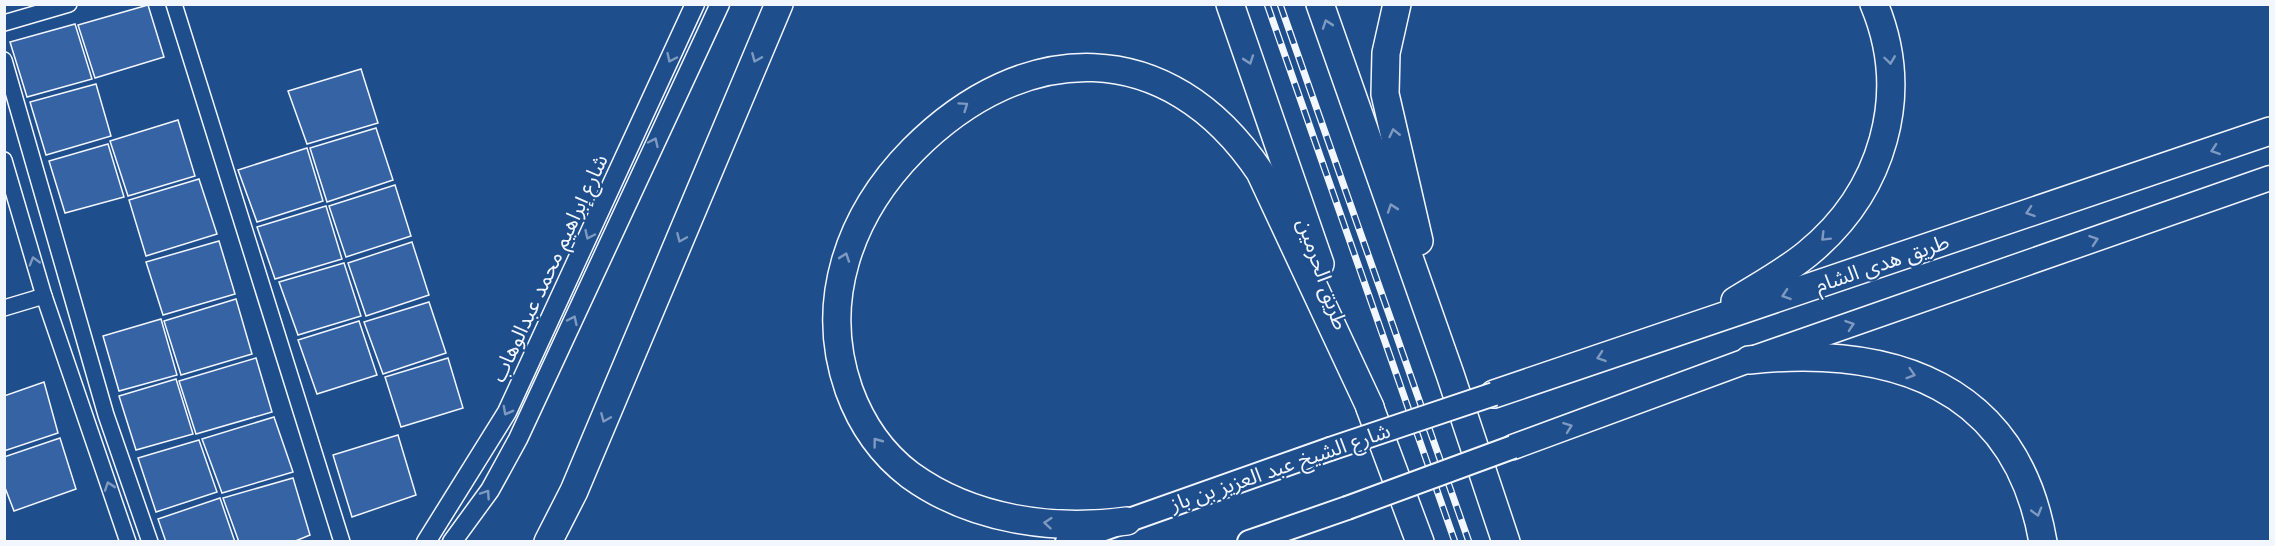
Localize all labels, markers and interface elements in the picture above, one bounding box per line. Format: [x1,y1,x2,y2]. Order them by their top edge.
one-way arrow [1321,19,1334,30]
one-way arrow [666,51,678,62]
one-way arrow [751,52,763,63]
one-way arrow [1242,54,1255,65]
one-way arrow [1884,56,1896,65]
one-way arrow [958,102,969,113]
one-way arrow [1388,128,1401,138]
one-way arrow [647,138,659,149]
one-way arrow [2210,143,2221,155]
street label: شارع إبراهيم محمد عبدالوهاب [485,150,616,387]
one-way arrow [1386,203,1399,214]
one-way arrow [2025,205,2036,218]
street label: طريق الحرمين [1291,215,1354,333]
one-way arrow [584,228,596,239]
street label: طريق هدى الشام [1812,228,1954,301]
one-way arrow [1821,230,1832,240]
one-way arrow [676,232,688,243]
one-way arrow [2088,234,2099,247]
one-way arrow [838,252,851,263]
one-way arrow [29,256,41,267]
one-way arrow [1781,288,1792,300]
one-way arrow [566,315,578,326]
one-way arrow [1844,319,1855,332]
one-way arrow [1596,350,1607,363]
one-way arrow [1905,367,1916,379]
one-way arrow [503,405,514,416]
one-way arrow [600,412,612,423]
street label: شارع الشيخ عبد العزيز بن باز [1166,418,1394,520]
one-way arrow [1562,421,1573,434]
one-way arrow [873,437,884,448]
one-way arrow [104,481,117,492]
one-way arrow [479,490,490,501]
one-way arrow [2029,506,2042,516]
one-way arrow [1043,517,1053,530]

